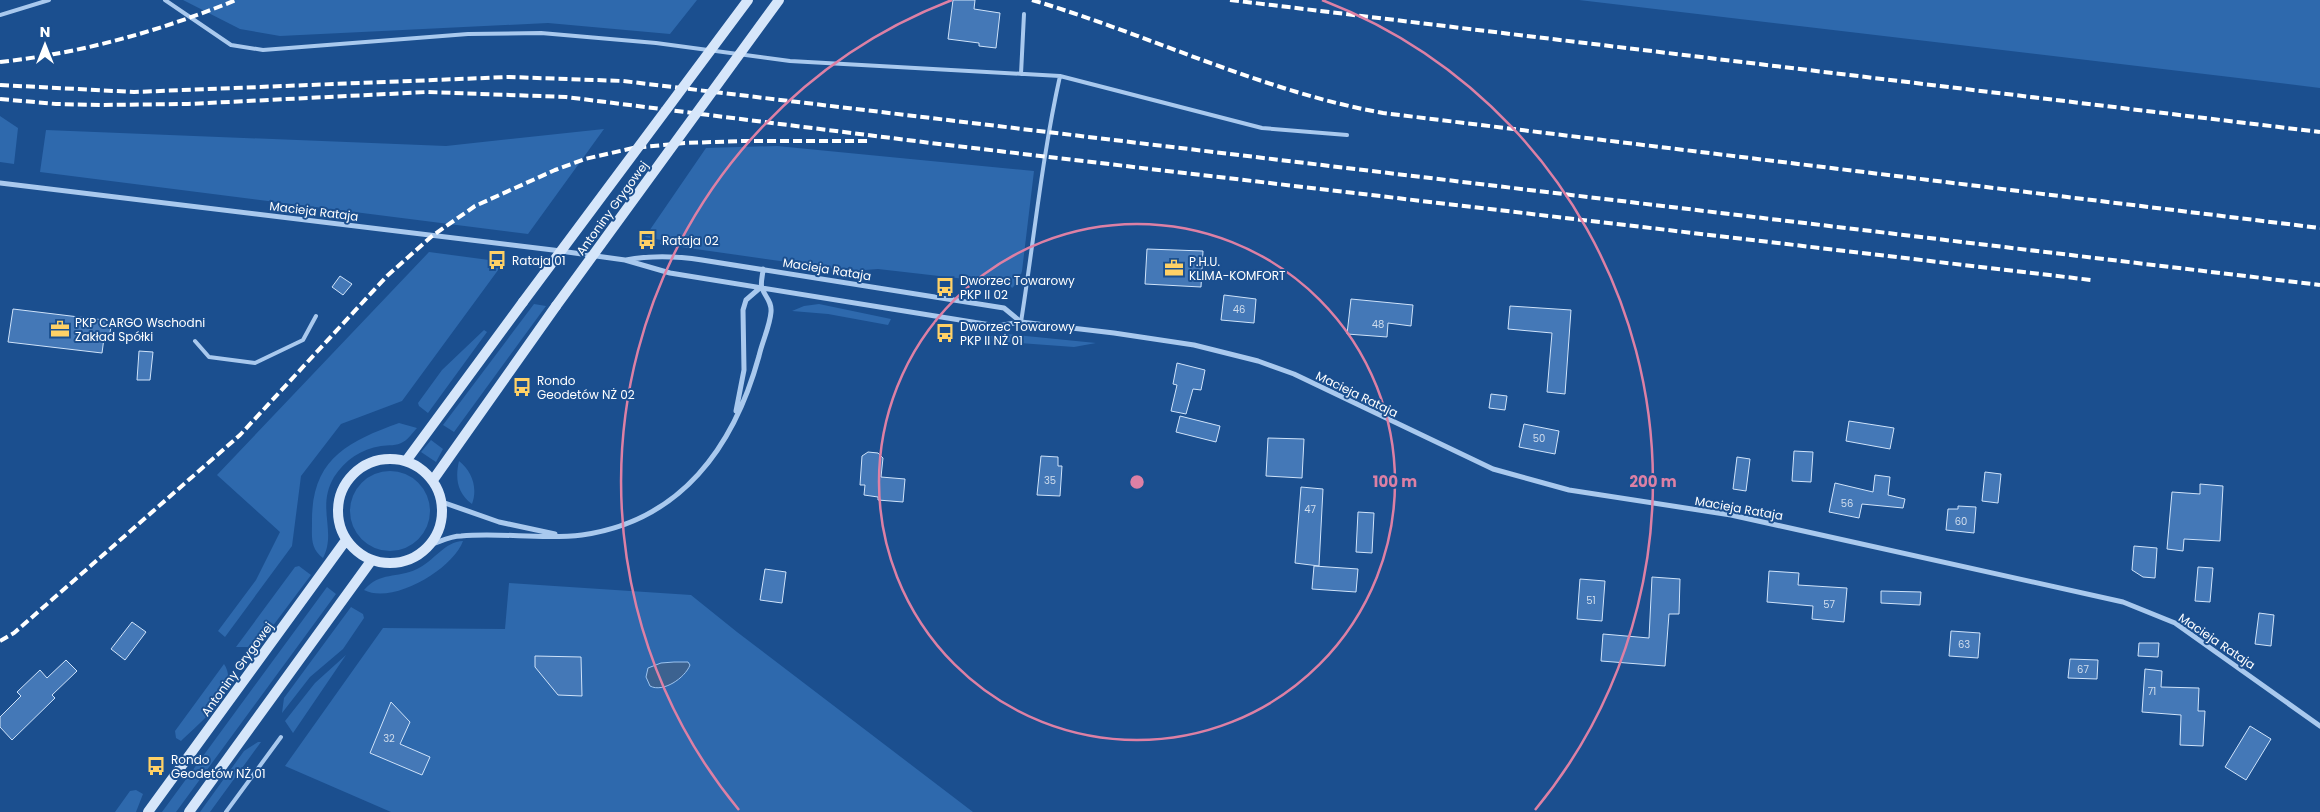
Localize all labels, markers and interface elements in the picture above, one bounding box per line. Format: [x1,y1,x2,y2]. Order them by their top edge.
north arrow [20,20,70,70]
text: N [40,22,50,42]
street label: Antoniny Grygowej [572,157,652,259]
street label: Macieja Rataja [269,197,359,225]
bus stop icon: Rataja 02 [636,229,658,251]
place label: Rataja 02 [662,232,719,249]
bus stop icon: Rataja 01 [486,249,508,271]
place label: Rataja 01 [512,252,566,269]
place label: P.H.U. KLIMA-KOMFORT [1189,253,1286,284]
street label: Macieja Rataja [782,254,872,284]
office icon: P.H.U. KLIMA-KOMFORT [1163,257,1185,279]
place label: Dworzec Towarowy PKP II 02 [960,272,1075,303]
bus stop icon: Dworzec Towarowy PKP II 02 [934,276,956,298]
house number: 46 [1233,302,1245,317]
place label: PKP CARGO Wschodni Zakład Spółki [75,314,205,345]
house number: 48 [1372,317,1384,332]
office icon: PKP CARGO Wschodni Zakład Spółki [49,318,71,340]
place label: Dworzec Towarowy PKP II NŻ 01 [960,318,1075,349]
bus stop icon: Dworzec Towarowy PKP II NŻ 01 [934,322,956,344]
street label: Macieja Rataja [1313,367,1401,421]
place label: Rondo Geodetów NŻ 02 [537,372,635,403]
bus stop icon: Rondo Geodetów NŻ 02 [511,376,533,398]
house number: 50 [1533,431,1545,446]
text: 100 m [1373,471,1417,492]
text: 200 m [1629,471,1677,492]
house number: 35 [1044,473,1056,488]
centre of rings [1128,473,1146,491]
street label: Macieja Rataja [1694,492,1784,524]
house number: 56 [1841,496,1853,511]
house number: 47 [1304,502,1316,517]
house number: 60 [1955,514,1967,529]
house number: 51 [1586,593,1596,608]
house number: 57 [1823,597,1835,612]
street label: Macieja Rataja [2175,609,2259,673]
street label: Antoniny Grygowej [197,618,277,720]
house number: 63 [1958,637,1970,652]
house number: 67 [2077,662,2089,677]
house number: 71 [2148,684,2156,699]
house number: 32 [383,731,395,746]
place label: Rondo Geodetów NŻ 01 [171,751,266,782]
bus stop icon: Rondo Geodetów NŻ 01 [145,755,167,777]

